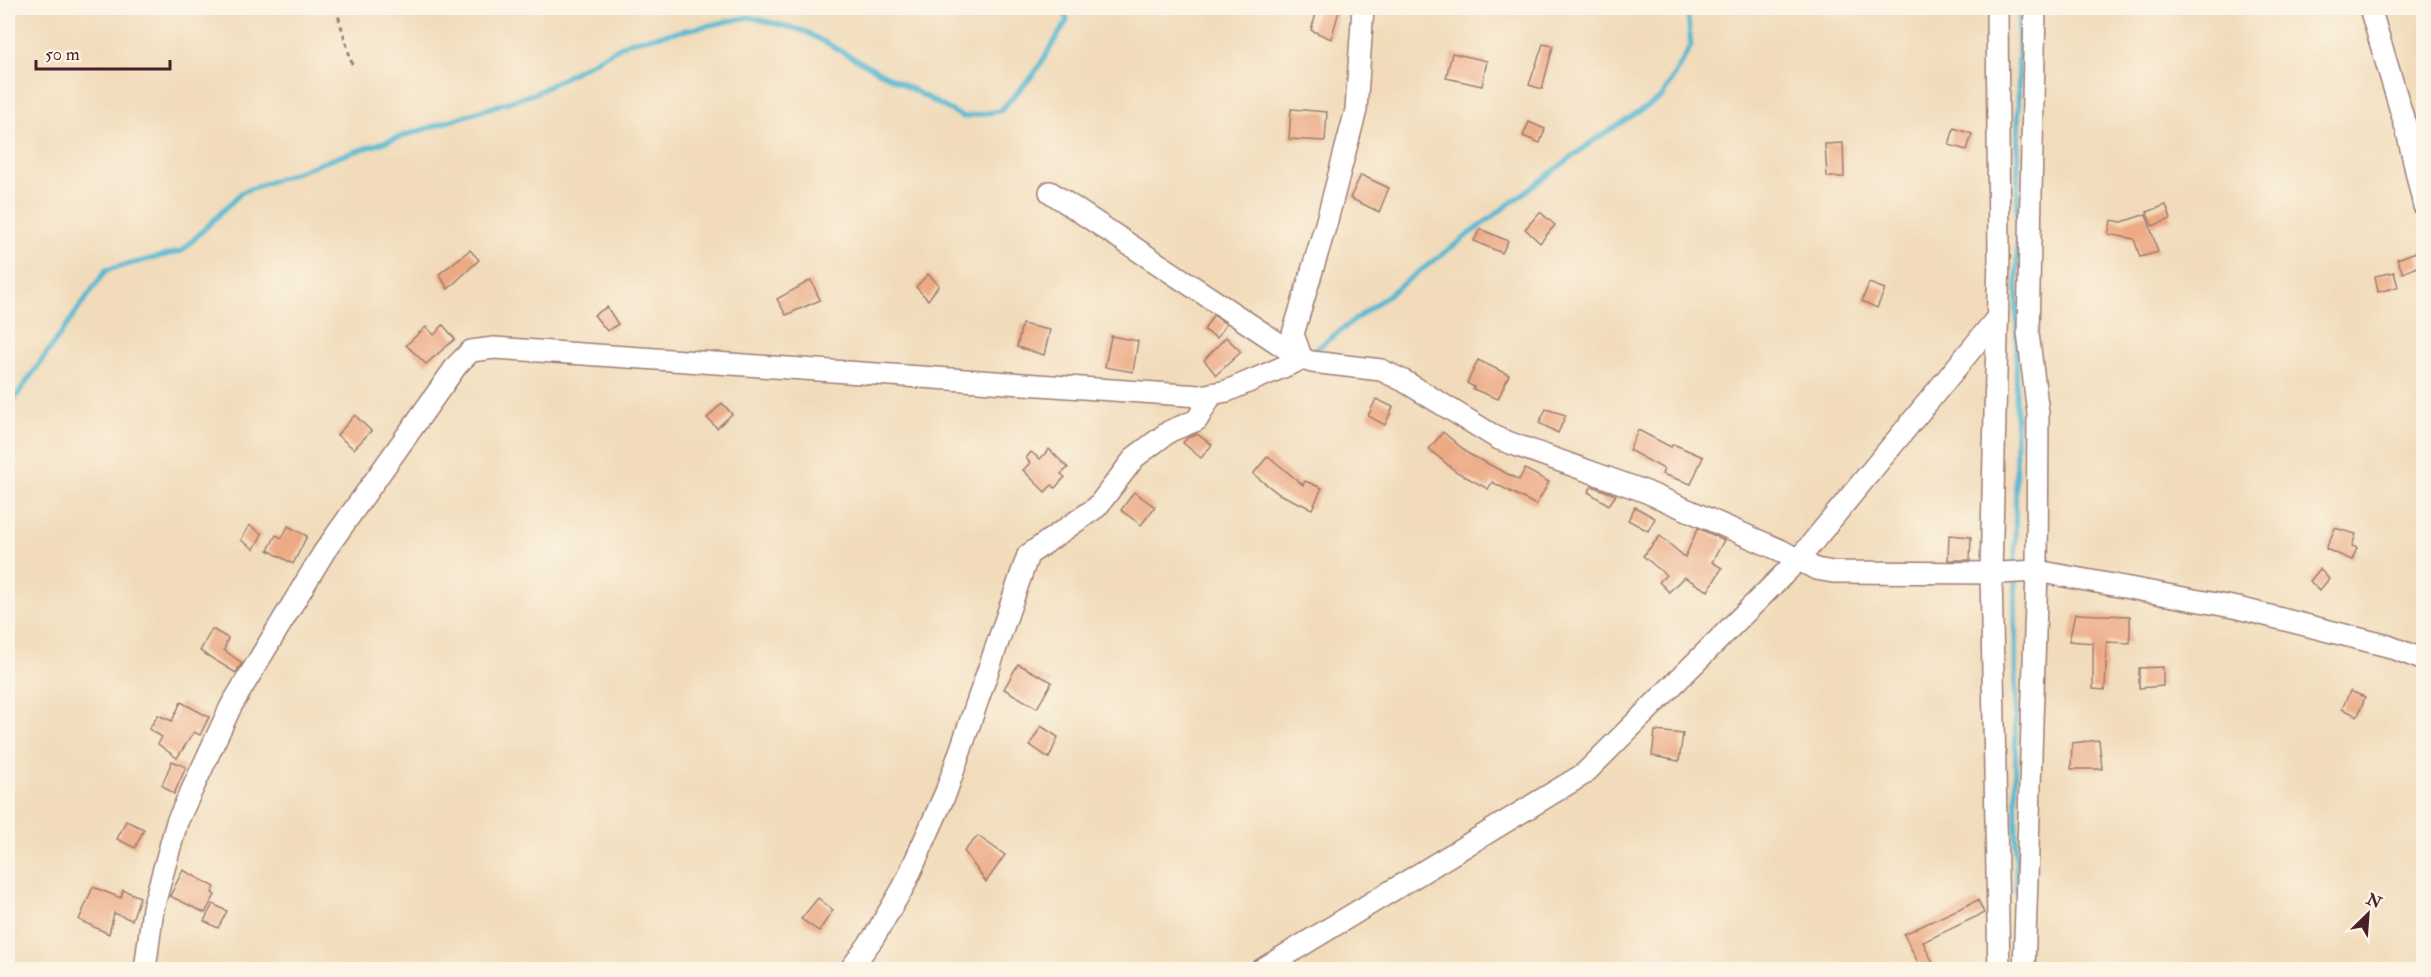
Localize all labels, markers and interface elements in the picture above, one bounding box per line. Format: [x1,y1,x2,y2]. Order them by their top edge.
scale bar [36,33,170,71]
text: 50 m [45,43,80,66]
north arrow [2338,884,2398,944]
text: N [2362,889,2385,914]

